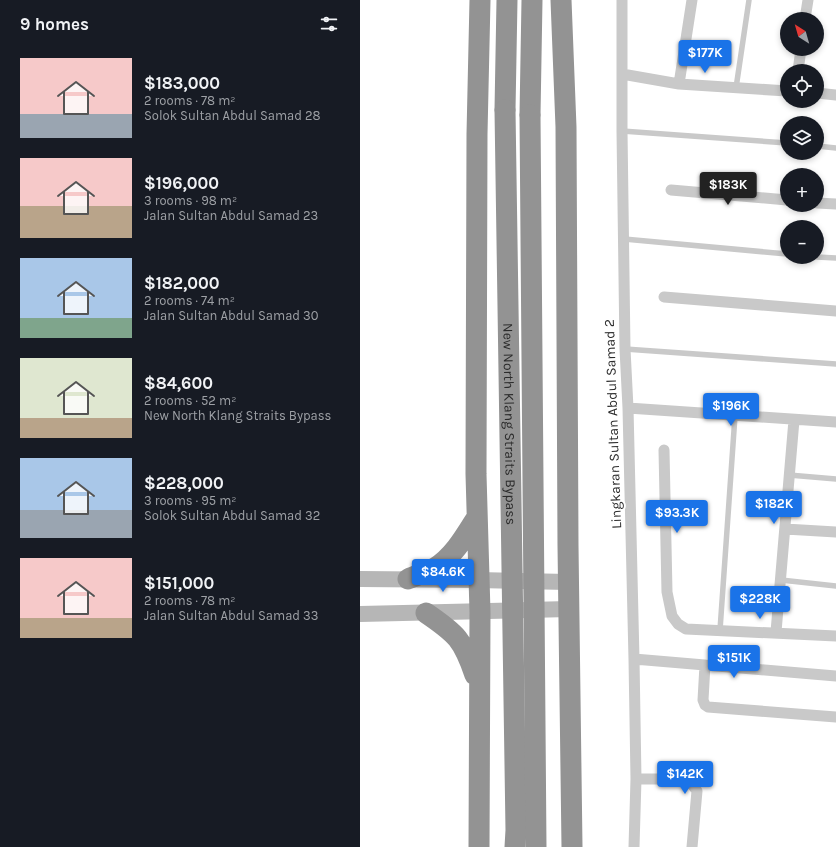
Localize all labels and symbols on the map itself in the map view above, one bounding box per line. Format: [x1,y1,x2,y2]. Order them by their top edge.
north arrow [780,12,824,56]
pin: $177K [677,40,733,74]
pin: $183K [700,172,756,206]
street label: Lingkaran Sultan Abdul Samad 2 [601,319,625,529]
street label: New North Klang Straits Bypass [500,323,520,525]
pin: $196K [703,393,759,427]
pin: $182K [746,491,802,525]
pin: $93.3K [644,500,710,534]
pin: $84.6K [410,559,476,593]
pin: $228K [732,586,788,620]
pin: $151K [706,645,762,679]
pin: $142K [657,761,713,795]

